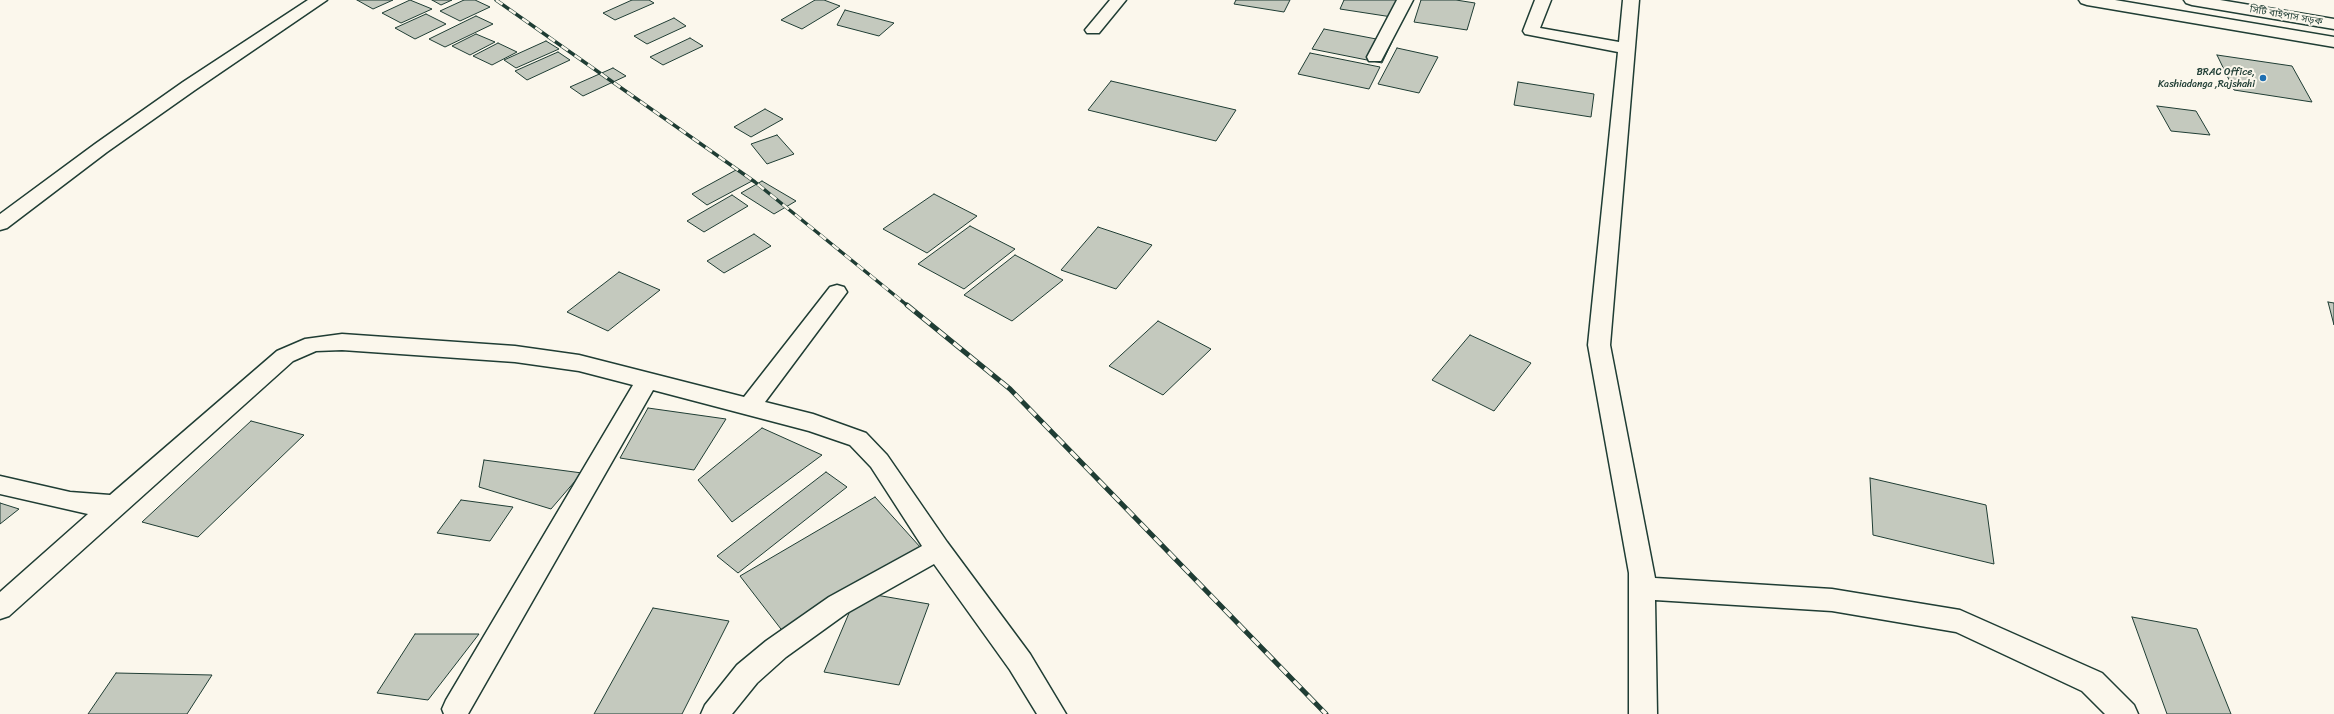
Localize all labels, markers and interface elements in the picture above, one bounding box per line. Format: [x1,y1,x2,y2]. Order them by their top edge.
street label: সিটি বাইপাস সড়ক [2249,4,2323,28]
place label: BRAC Office, Kashiadanga ,Rajshahi [2158,66,2255,90]
marker: BRAC Office, Kashiadanga ,Rajshahi [2258,73,2268,83]

